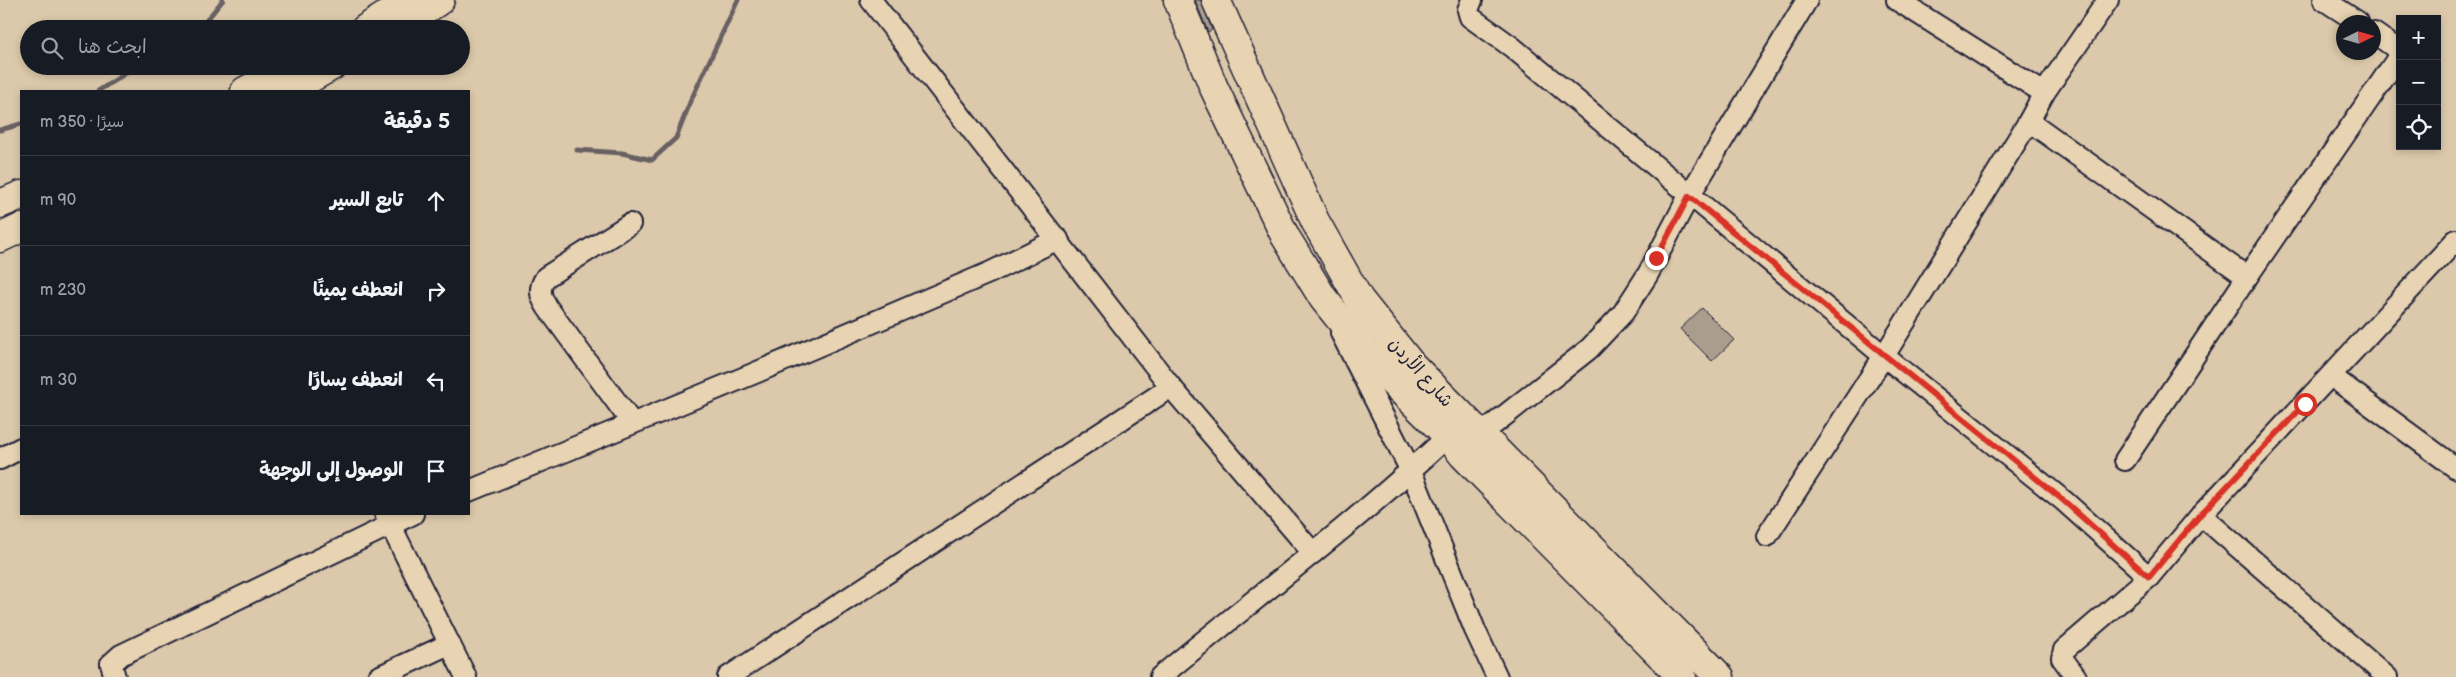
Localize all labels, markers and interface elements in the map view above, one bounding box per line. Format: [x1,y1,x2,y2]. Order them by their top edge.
north arrow [2336,15,2381,60]
map controls [2396,15,2441,150]
button: + [2396,15,2441,60]
search box [20,20,470,75]
icon: search [38,34,66,62]
text: ابحث هنا [78,36,147,59]
button: − [2396,60,2441,105]
button: locate [2396,105,2441,150]
text: 5 دقيقة [384,109,450,134]
text: سيرًا · 350 m [40,113,124,132]
icon: ahead [422,187,450,215]
text: تابع السير [330,189,403,212]
text: 90 m [40,191,76,210]
route end [1645,247,1668,270]
icon: right [422,277,450,305]
text: انعطف يمينًا [313,279,403,302]
text: 230 m [40,281,86,300]
street label: شارع الأردن [1383,332,1459,412]
icon: left [422,367,450,395]
text: انعطف يسارًا [308,369,403,392]
text: 30 m [40,371,77,390]
route start [2294,393,2317,416]
icon: arrive [422,457,450,485]
text: الوصول إلى الوجهة [259,459,403,482]

